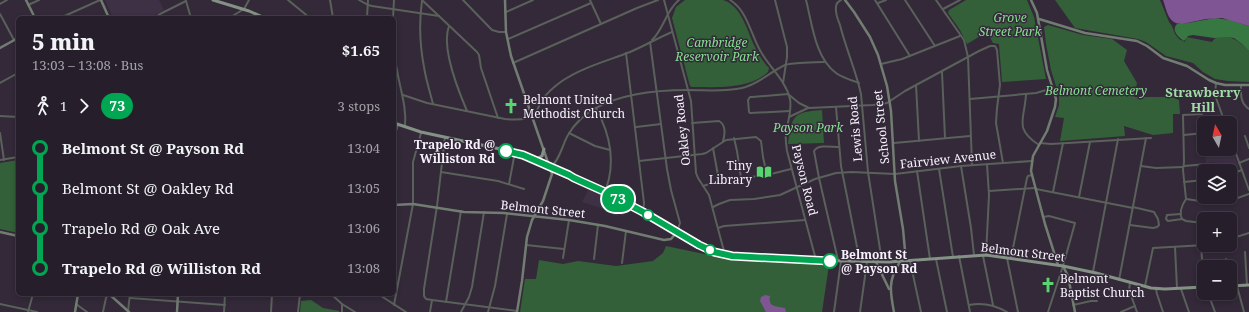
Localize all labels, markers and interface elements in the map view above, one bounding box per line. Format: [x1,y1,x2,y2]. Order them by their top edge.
park label: Grove Street Park [979,9,1042,40]
text: 5 min [32,26,95,56]
park label: Cambridge Reservoir Park [674,34,760,65]
text: $1.65 [342,40,380,60]
text: 13:03 – 13:08 · Bus [32,56,143,74]
park label: Belmont Cemetery [1044,82,1147,99]
district label: Strawberry Hill [1165,83,1241,116]
street label: School Street [869,89,893,165]
place label: Belmont United Methodist Church [523,91,626,122]
street label: Oakley Road [670,93,694,167]
icon: walk [32,95,54,117]
icon: forward [73,95,95,117]
street label: Lewis Road [844,95,866,162]
text: 73 [109,96,125,115]
text: 1 [60,97,67,115]
text: 3 stops [338,97,380,115]
church icon: Belmont United Methodist Church [502,97,520,115]
north arrow [1197,116,1237,156]
map controls [1197,116,1237,300]
park label: Payson Park [772,119,844,136]
place label: Trapelo Rd @ Williston Rd [414,136,495,167]
text: Belmont St @ Payson Rd [62,138,244,158]
text: 13:04 [347,139,380,157]
marker: Trapelo Rd @ Williston Rd [498,143,514,159]
street label: Payson Road [788,143,822,218]
street label: Fairview Avenue [899,146,997,172]
place label: Tiny Library [709,157,752,188]
library icon: Tiny Library [755,163,773,181]
button: layers [1197,164,1237,204]
text: Belmont St @ Oakley Rd [62,178,234,198]
text: 13:05 [347,179,380,197]
line badge: 73 [600,186,636,212]
text: 73 [610,189,626,208]
street label: Belmont Street [500,196,586,222]
unlabelled marker [642,209,654,221]
button: + [1197,212,1237,252]
text: Trapelo Rd @ Oak Ave [62,218,220,238]
text: 13:06 [347,219,380,237]
street label: Belmont Street [980,238,1066,266]
unlabelled marker [704,244,716,256]
place label: Belmont St @ Payson Rd [841,246,918,277]
marker: Belmont St @ Payson Rd [822,253,838,269]
text: Trapelo Rd @ Williston Rd [62,258,261,278]
text: 13:08 [347,259,380,277]
button: − [1197,260,1237,300]
place label: Belmont Baptist Church [1060,270,1145,301]
church icon: Belmont Baptist Church [1039,276,1057,294]

